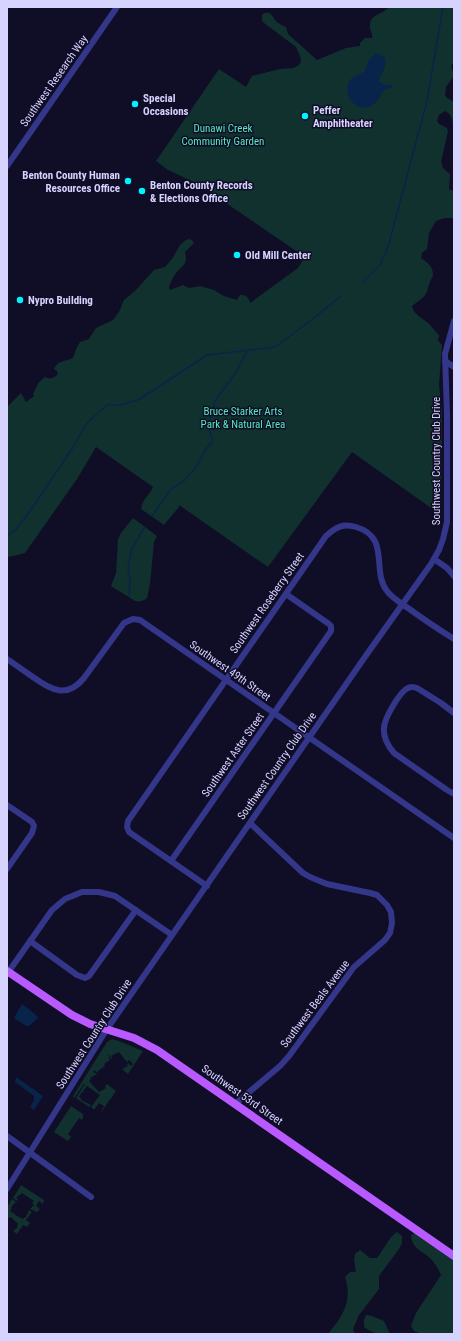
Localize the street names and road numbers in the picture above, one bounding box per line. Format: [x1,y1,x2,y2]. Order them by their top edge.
street label: Southwest Research Way [17,32,91,129]
street label: Southwest Country Club Drive [430,397,443,525]
street label: Southwest Roseberry Street [227,550,307,656]
street label: Southwest 49th Street [187,638,273,704]
street label: Southwest Aster Street [199,710,267,800]
street label: Southwest Country Club Drive [235,710,319,822]
street label: Southwest Beals Avenue [278,958,352,1050]
street label: Southwest Country Club Drive [54,977,134,1091]
street label: Southwest 53rd Street [199,1062,285,1128]

